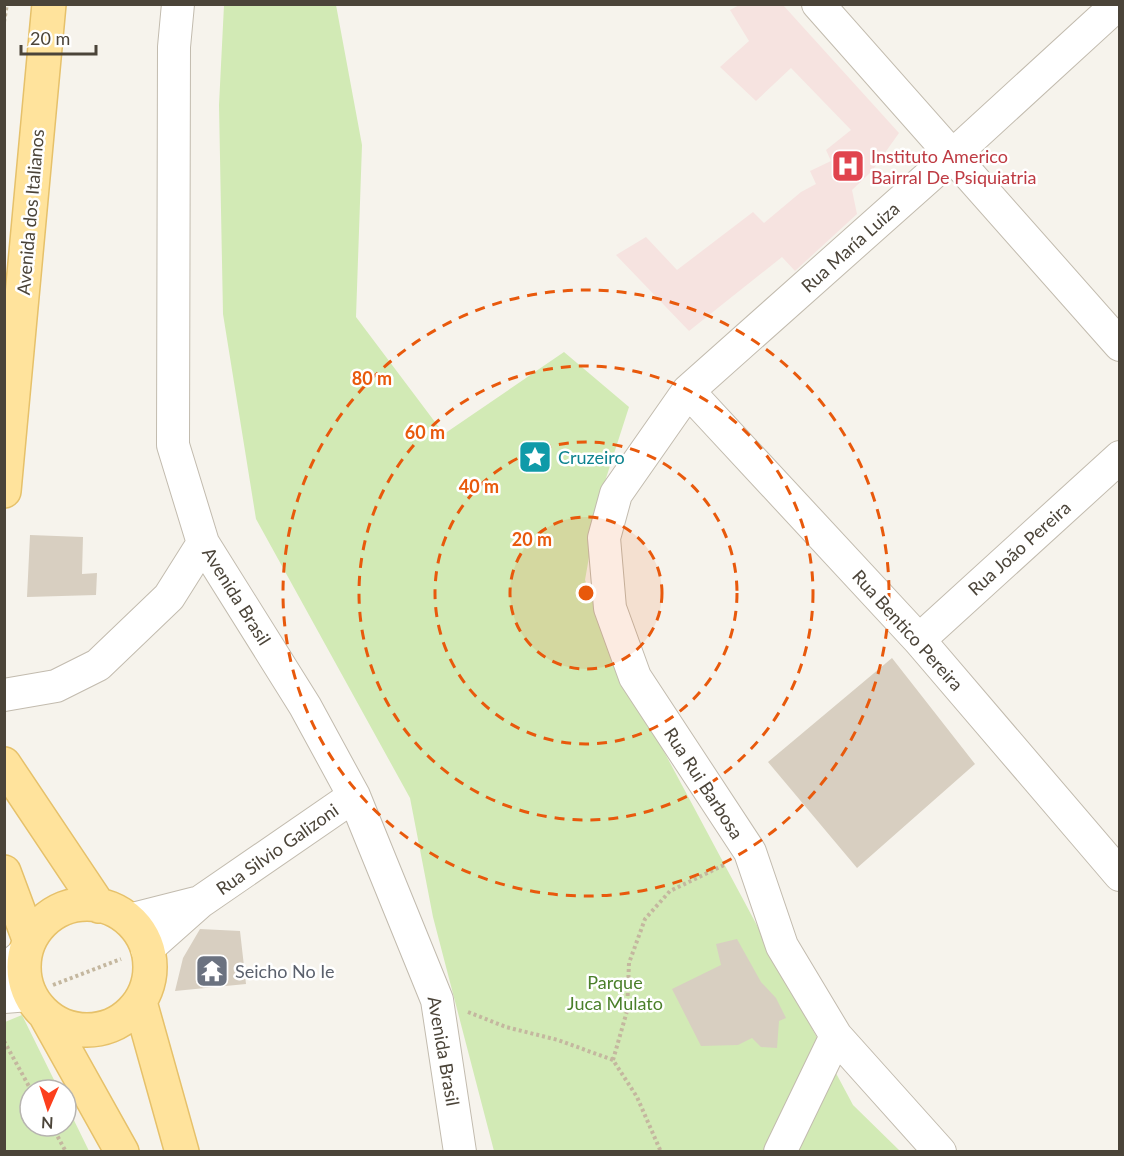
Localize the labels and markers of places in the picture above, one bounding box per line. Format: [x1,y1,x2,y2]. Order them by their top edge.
place label: Instituto Americo Bairral De Psiquiatria [871,145,1036,188]
hospital icon: Instituto Americo Bairral De Psiquiatria [830,148,866,184]
place icon: Cruzeiro [517,439,553,475]
place label: Cruzeiro [558,446,625,468]
centre of rings [576,583,596,603]
temple icon: Seicho No Ie [194,953,230,989]
place label: Seicho No Ie [235,960,335,982]

